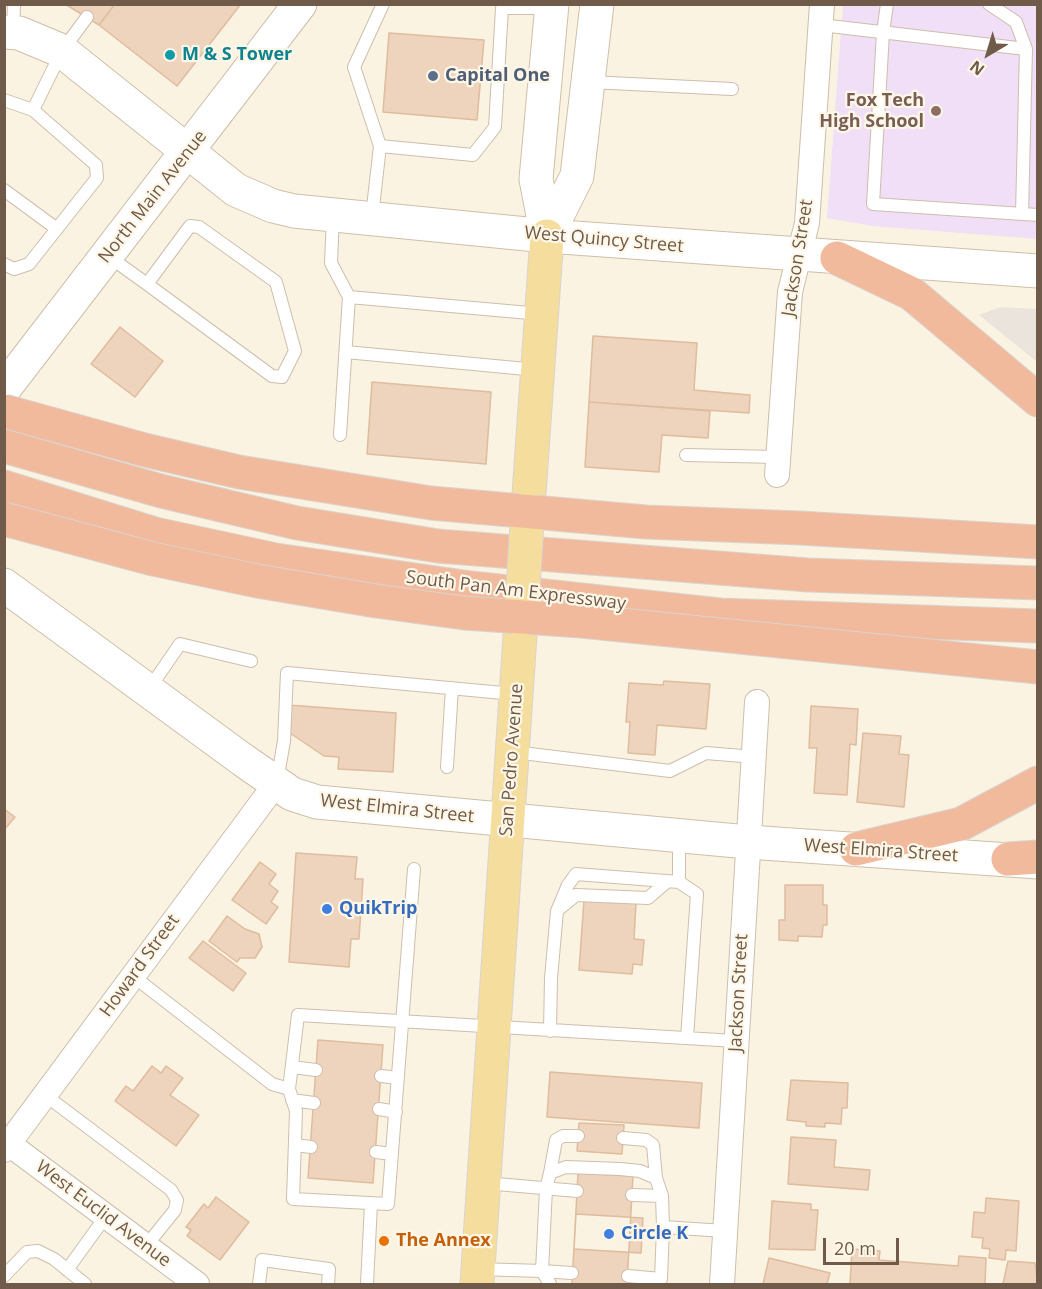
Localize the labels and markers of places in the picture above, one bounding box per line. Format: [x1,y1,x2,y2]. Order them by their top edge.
place label: M & S Tower [182,44,292,66]
marker: M & S Tower [163,48,177,62]
place label: Capital One [445,65,550,87]
marker: Capital One [426,69,440,83]
place label: Fox Tech High School [819,90,924,132]
marker: Fox Tech High School [929,104,943,118]
place label: QuikTrip [339,898,417,920]
marker: QuikTrip [320,902,334,916]
place label: Circle K [621,1223,688,1245]
marker: Circle K [602,1227,616,1241]
place label: The Annex [396,1230,491,1252]
marker: The Annex [377,1234,391,1248]

